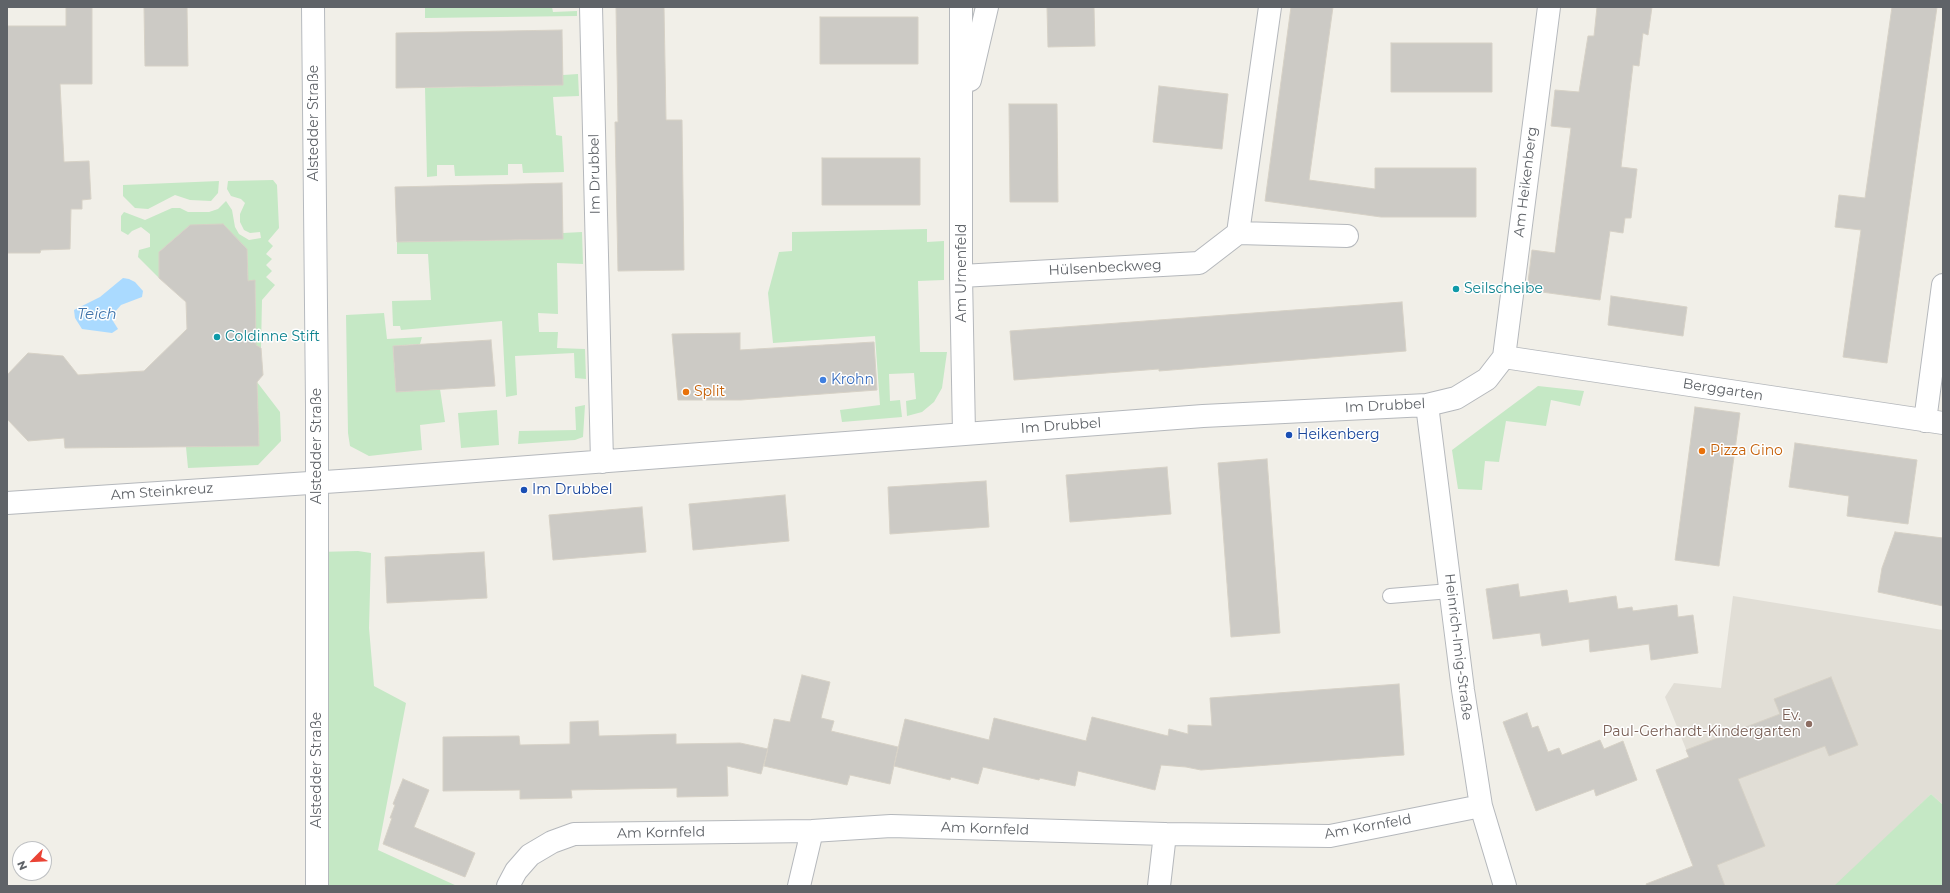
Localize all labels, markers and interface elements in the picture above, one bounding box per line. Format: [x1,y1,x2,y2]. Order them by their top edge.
street label: Alstedder Straße [306,65,322,181]
street label: Am Heikenberg [1511,126,1541,238]
street label: Im Drubbel [586,134,604,214]
street label: Am Urnenfeld [954,224,970,322]
street label: Hülsenbeckweg [1048,257,1162,279]
place label: Seilscheibe [1464,281,1543,297]
marker: Seilscheibe [1451,284,1461,294]
water label: Teich [77,306,117,324]
place label: Coldinne Stift [225,329,320,345]
marker: Coldinne Stift [212,332,222,342]
place label: Krohn [831,372,874,388]
marker: Krohn [818,375,828,385]
street label: Berggarten [1682,375,1764,405]
place label: Split [694,384,725,400]
marker: Split [681,387,691,397]
street label: Alstedder Straße [309,388,325,504]
street label: Im Drubbel [1344,396,1426,416]
street label: Im Drubbel [1020,415,1102,437]
place label: Heikenberg [1297,427,1380,443]
marker: Heikenberg [1284,430,1294,440]
place label: Pizza Gino [1710,443,1783,459]
marker: Pizza Gino [1697,446,1707,456]
street label: Am Steinkreuz [110,480,214,504]
place label: Im Drubbel [532,482,613,498]
marker: Im Drubbel [519,485,529,495]
street label: Heinrich-Imig-Straße [1441,573,1475,721]
place label: Ev. Paul-Gerhardt-Kindergarten [1602,708,1801,740]
street label: Alstedder Straße [309,712,325,828]
marker: Ev. Paul-Gerhardt-Kindergarten [1804,719,1814,729]
street label: Am Kornfeld [1323,811,1413,843]
street label: Am Kornfeld [941,819,1029,839]
street label: Am Kornfeld [617,824,705,842]
north arrow [12,841,52,881]
text: N [14,859,30,872]

